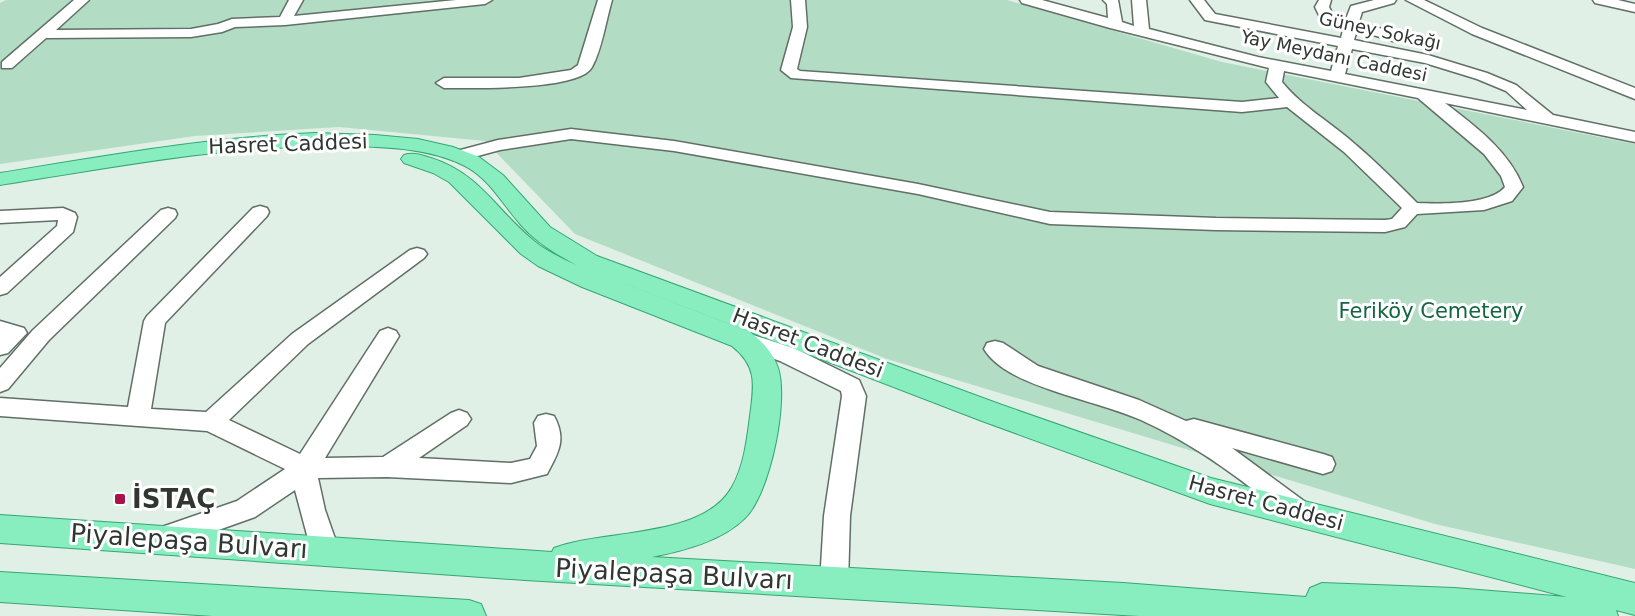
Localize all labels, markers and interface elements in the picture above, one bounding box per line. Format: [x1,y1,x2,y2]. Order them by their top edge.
street label: Güney Sokağı [1317,7,1443,54]
street label: Yay Meydanı Caddesi [1238,25,1429,85]
street label: Hasret Caddesi [208,129,368,159]
park label: Feriköy Cemetery [1339,299,1523,323]
street label: Hasret Caddesi [729,303,887,383]
street label: Hasret Caddesi [1186,471,1346,535]
place label: İSTAÇ [132,483,215,514]
marker: İSTAÇ [113,492,127,506]
street label: Piyalepaşa Bulvarı [69,518,309,564]
street label: Piyalepaşa Bulvarı [554,553,794,595]

